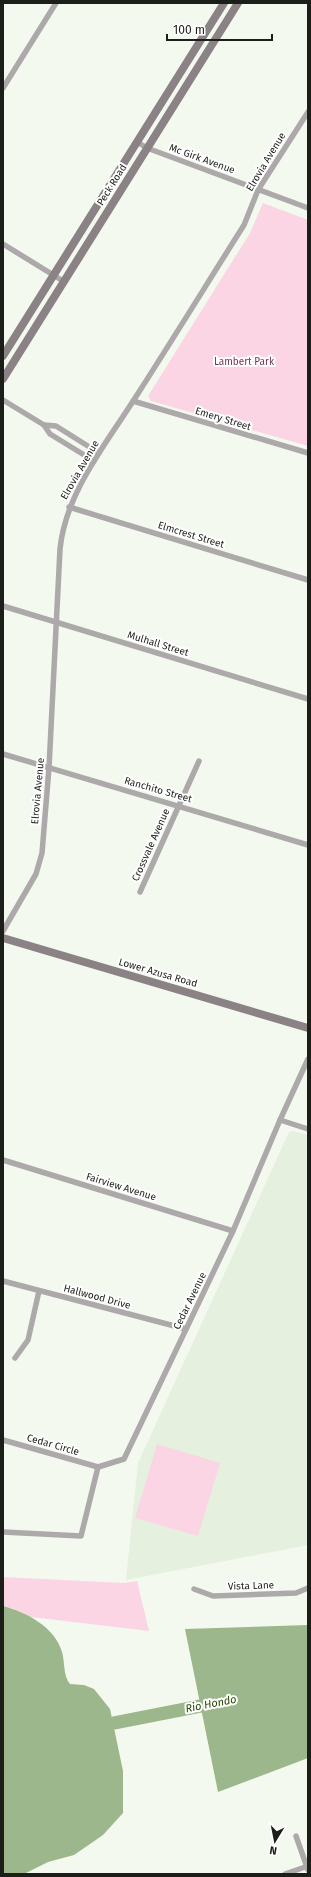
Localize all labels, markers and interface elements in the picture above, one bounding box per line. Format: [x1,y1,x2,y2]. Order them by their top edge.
scale bar [167,16,272,42]
text: 100 m [173,23,205,37]
street label: Elrovia Avenue [244,130,288,194]
street label: Mc Girk Avenue [167,142,237,176]
street label: Peck Road [95,162,129,208]
park label: Lambert Park [214,356,275,368]
street label: Emery Street [194,405,253,433]
street label: Elrovia Avenue [58,438,102,502]
street label: Elmcrest Street [156,519,226,551]
street label: Mulhall Street [126,629,190,659]
street label: Elrovia Avenue [29,757,47,825]
street label: Ranchito Street [123,775,194,805]
street label: Crossvale Avenue [130,807,172,883]
street label: Lower Azusa Road [117,956,199,990]
street label: Fairview Avenue [85,1171,157,1203]
street label: Cedar Avenue [171,1271,209,1331]
street label: Hallwood Drive [62,1282,132,1312]
street label: Cedar Circle [25,1432,81,1458]
street label: Vista Lane [228,1579,274,1593]
water label: Rio Hondo [184,1693,238,1715]
north arrow [255,1821,295,1861]
text: N [269,1843,278,1857]

